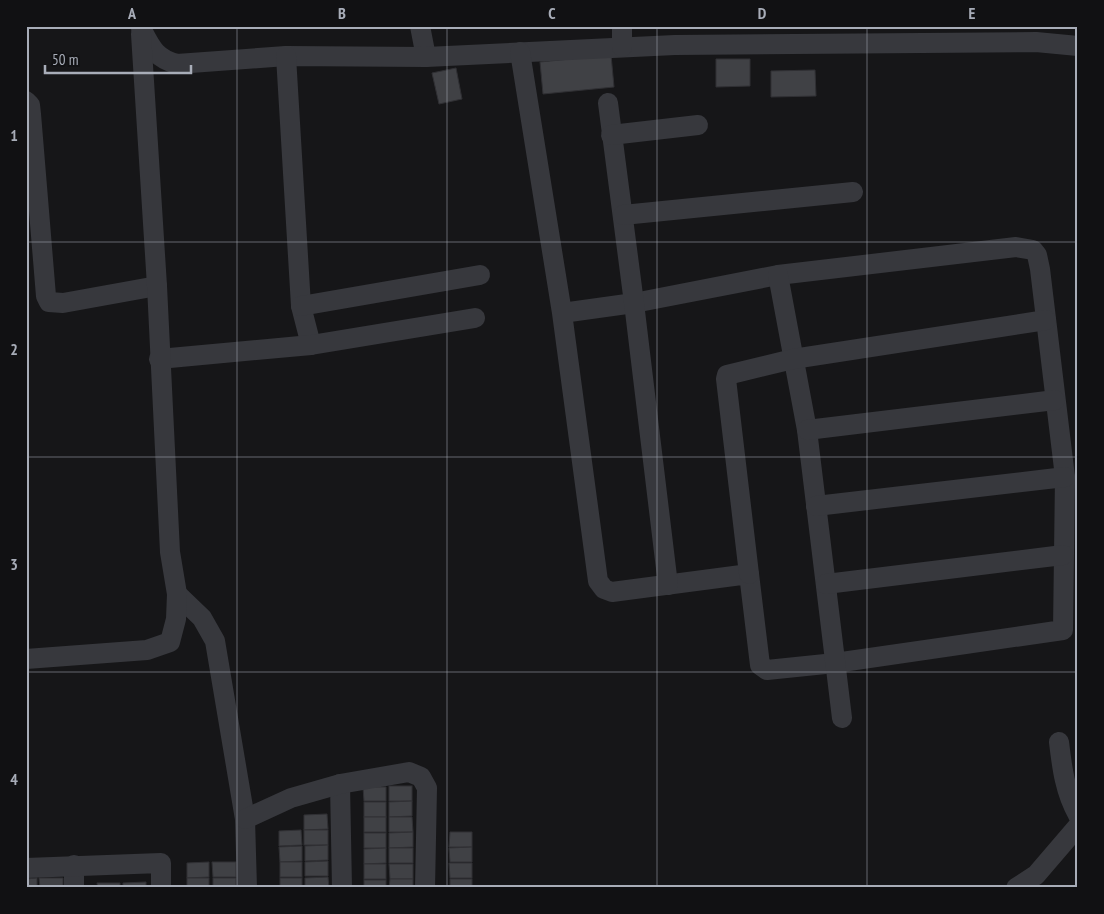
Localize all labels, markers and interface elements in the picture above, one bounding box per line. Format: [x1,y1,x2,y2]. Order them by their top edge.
text: A [127,3,137,23]
text: B [338,3,346,23]
text: C [548,3,556,23]
text: D [758,3,767,23]
text: E [969,3,976,23]
scale bar [45,42,191,74]
text: 50 m [52,50,78,69]
text: 1 [10,125,18,145]
text: 2 [10,339,18,359]
text: 3 [10,554,18,574]
text: 4 [10,769,18,789]

